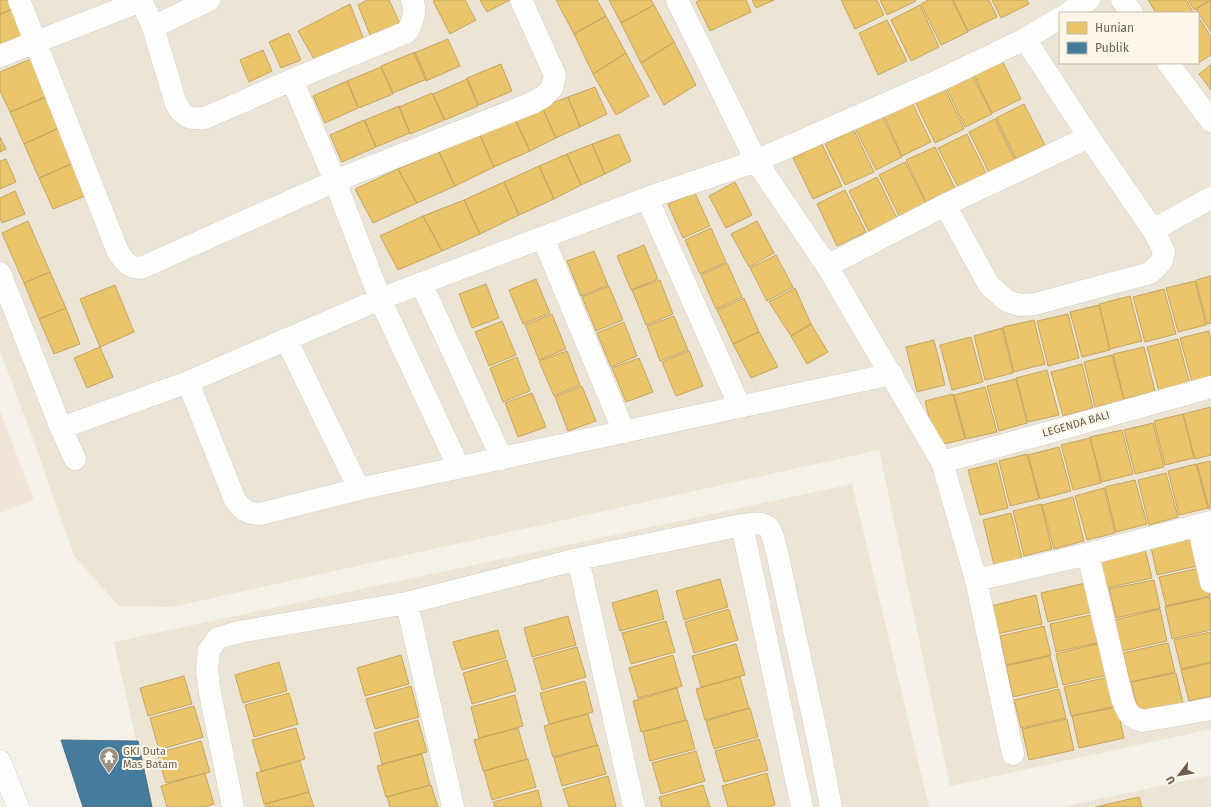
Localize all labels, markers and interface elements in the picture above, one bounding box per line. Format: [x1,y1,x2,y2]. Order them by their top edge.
legend [1059,12,1199,64]
text: Hunian [1095,21,1134,35]
text: Publik [1095,41,1130,55]
street label: LEGENDA BALI [1041,408,1111,440]
place label: GKI Duta Mas Batam [123,745,177,771]
temple icon: GKI Duta Mas Batam [98,746,120,774]
north arrow [1159,755,1199,795]
text: U [1163,773,1178,786]

